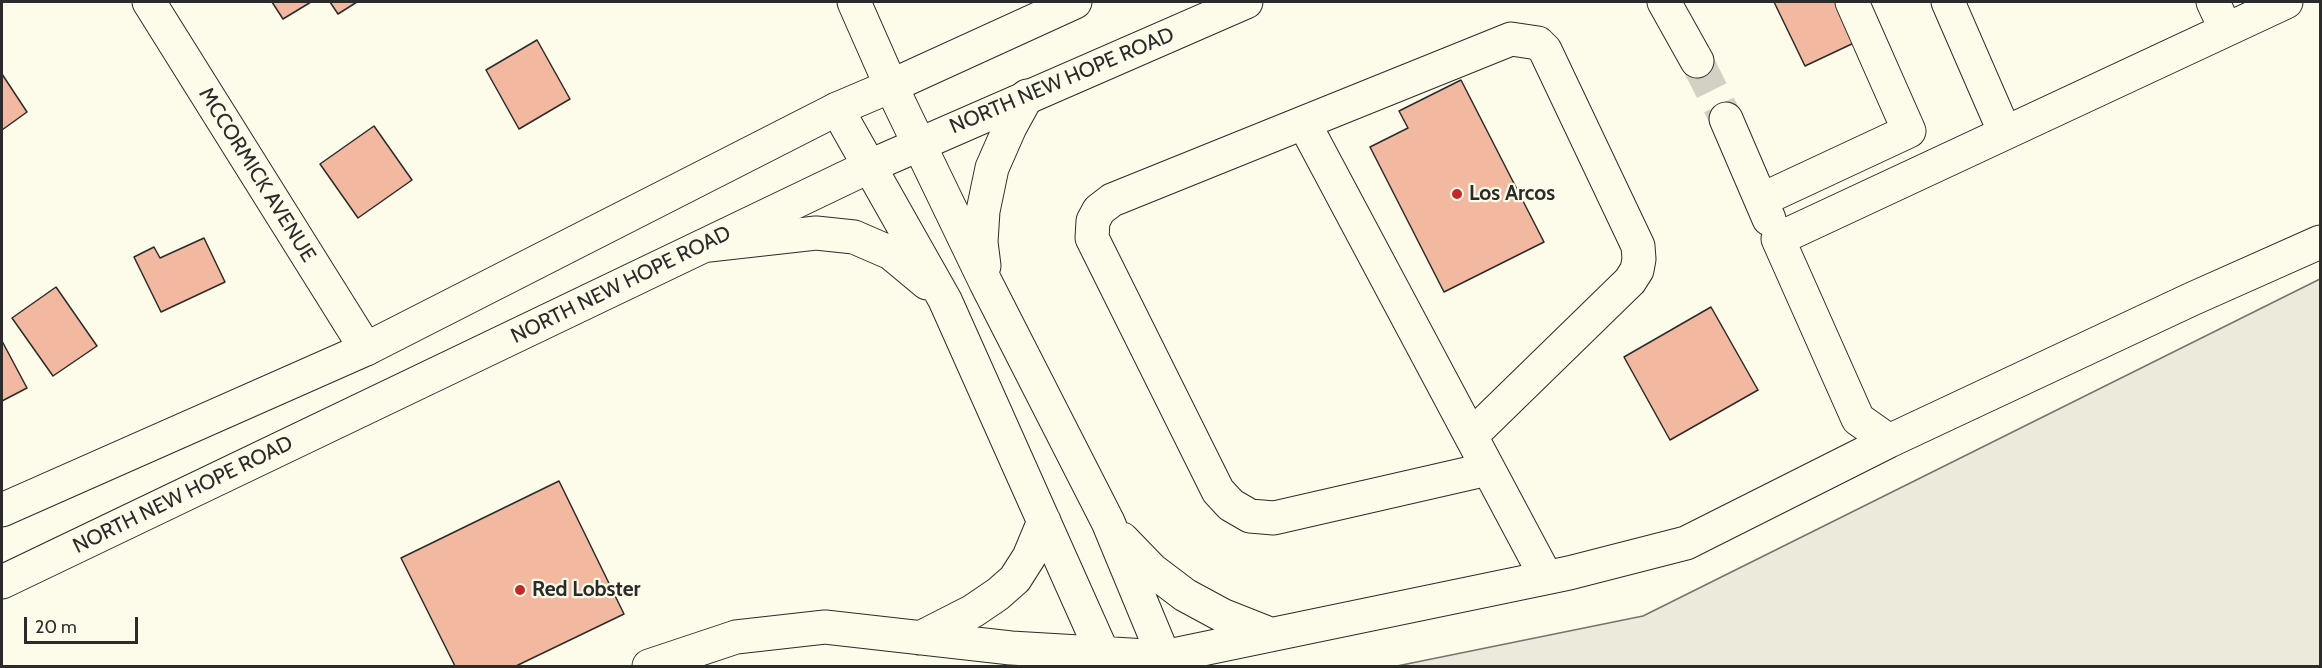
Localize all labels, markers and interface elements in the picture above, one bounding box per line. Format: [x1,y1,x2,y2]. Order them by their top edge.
street label: NORTH NEW HOPE ROAD [946,22,1178,140]
street label: MCCORMICK AVENUE [193,83,321,267]
place label: Los Arcos [1469,181,1555,207]
marker: Los Arcos [1450,187,1464,201]
street label: NORTH NEW HOPE ROAD [507,221,735,349]
street label: NORTH NEW HOPE ROAD [69,431,297,559]
place label: Red Lobster [532,577,640,603]
marker: Red Lobster [513,583,527,597]
scale bar [27,605,141,643]
text: 20 m [35,616,77,638]

